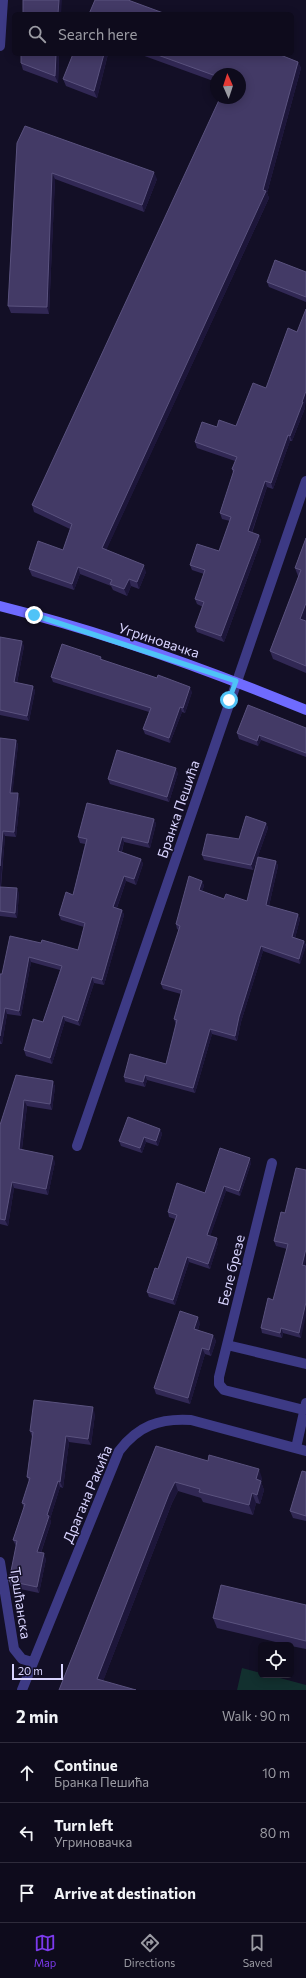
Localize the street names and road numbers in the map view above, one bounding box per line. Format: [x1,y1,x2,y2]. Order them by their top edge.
street label: Угриновачка [116,619,202,661]
street label: Бранка Пешића [153,758,203,860]
street label: Беле брезе [214,1233,248,1307]
street label: Драгана Ракића [59,1443,115,1545]
street label: Тршћанска [7,1566,35,1640]

